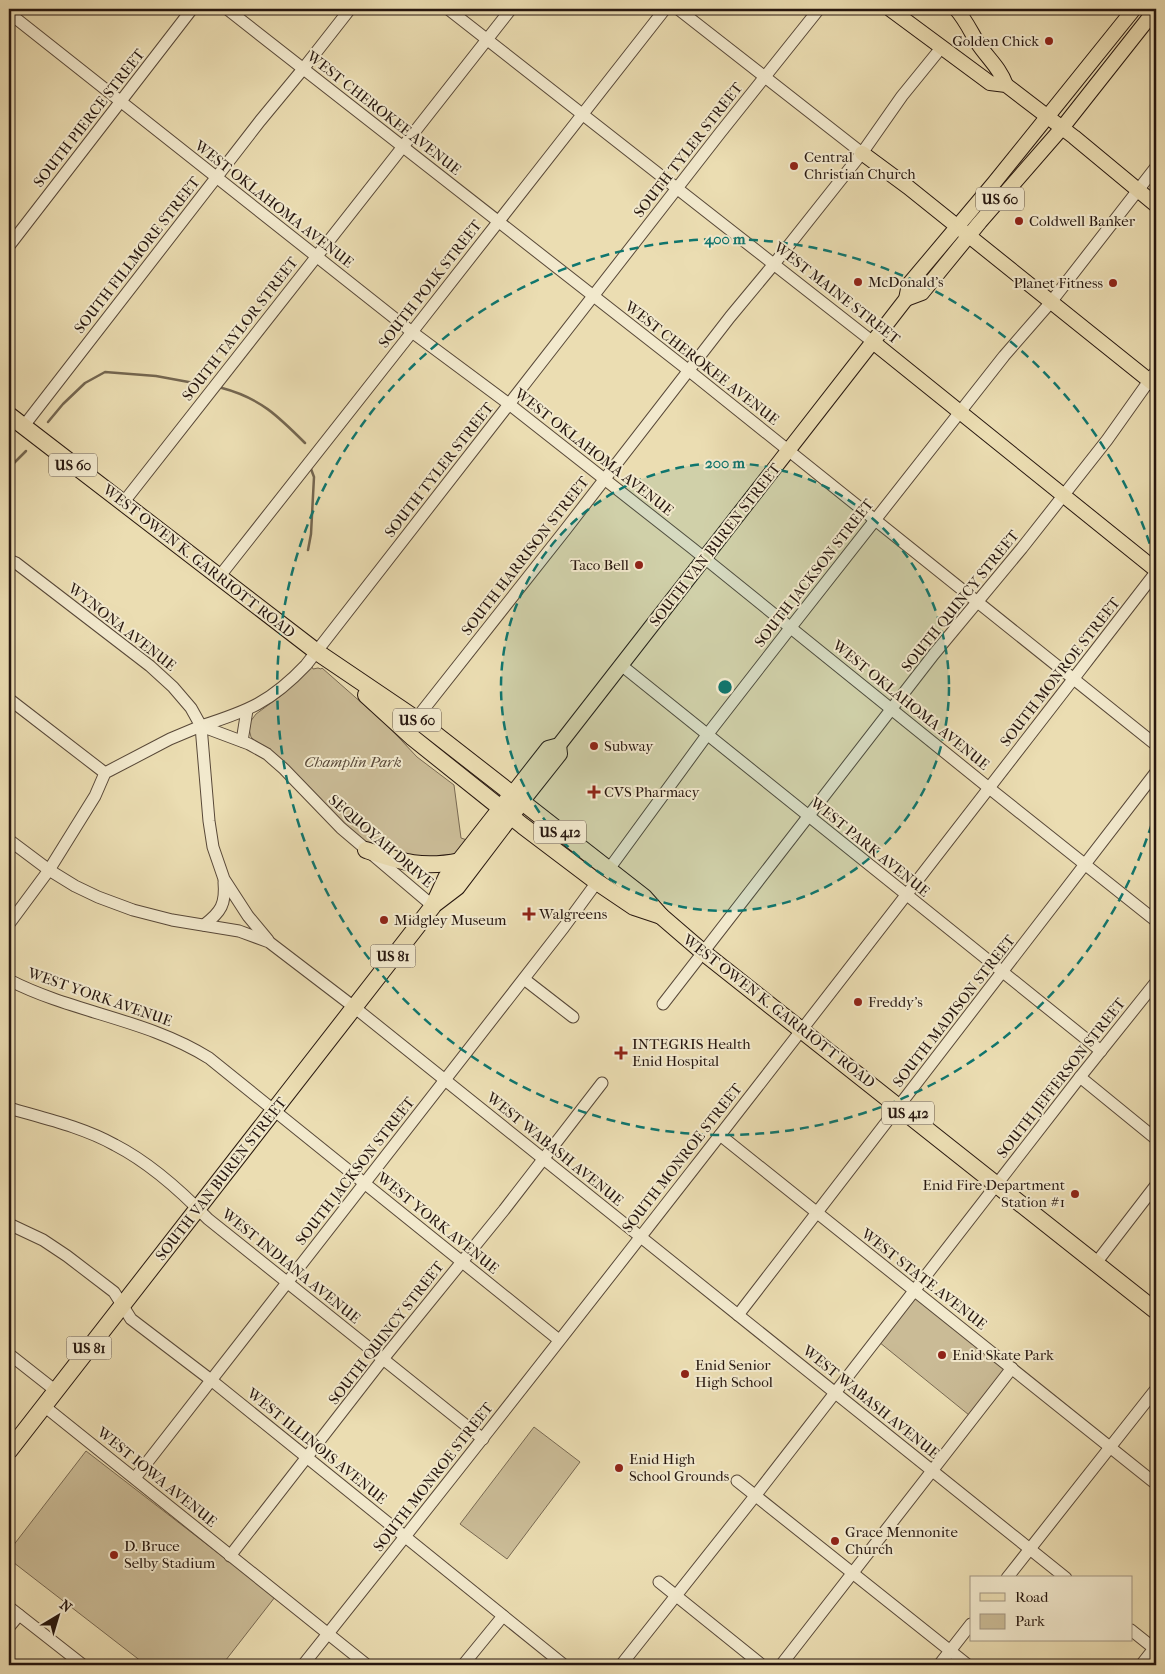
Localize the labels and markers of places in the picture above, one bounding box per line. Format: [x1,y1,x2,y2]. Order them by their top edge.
place label: Golden Chick [952,32,1039,50]
marker: Golden Chick [1043,35,1055,47]
place label: Central Christian Church [804,148,916,183]
marker: Central Christian Church [788,160,800,172]
place label: Coldwell Banker [1029,212,1136,230]
marker: Coldwell Banker [1013,215,1025,227]
place label: McDonald's [868,273,944,291]
place label: Planet Fitness [1013,274,1103,292]
marker: McDonald's [852,276,864,288]
marker: Planet Fitness [1107,277,1119,289]
place label: Taco Bell [570,556,629,574]
marker: Taco Bell [633,559,645,571]
centre of rings [716,678,734,696]
place label: Subway [604,737,654,755]
marker: Subway [588,740,600,752]
place label: CVS Pharmacy [604,783,701,801]
marker: CVS Pharmacy [588,786,600,798]
place label: Walgreens [538,905,608,923]
marker: Walgreens [523,908,535,920]
place label: Midgley Museum [394,911,507,929]
marker: Midgley Museum [378,914,390,926]
place label: Freddy's [868,993,923,1011]
marker: Freddy's [852,996,864,1008]
place label: INTEGRIS Health Enid Hospital [632,1035,751,1070]
marker: INTEGRIS Health Enid Hospital [614,1046,628,1060]
place label: Enid Fire Department Station #1 [922,1176,1066,1211]
marker: Enid Fire Department Station #1 [1069,1188,1081,1200]
place label: Enid Skate Park [952,1346,1054,1364]
marker: Enid Skate Park [936,1349,948,1361]
place label: Enid Senior High School [695,1356,773,1391]
marker: Enid Senior High School [679,1368,691,1380]
place label: Enid High School Grounds [629,1450,730,1485]
marker: Enid High School Grounds [613,1462,625,1474]
place label: Grace Mennonite Church [845,1523,958,1558]
marker: Grace Mennonite Church [829,1535,841,1547]
place label: D. Bruce Selby Stadium [124,1537,216,1572]
marker: D. Bruce Selby Stadium [108,1549,120,1561]

